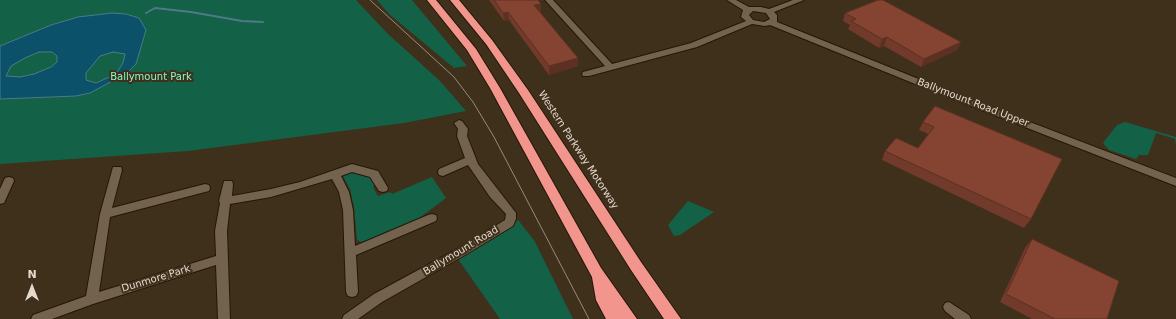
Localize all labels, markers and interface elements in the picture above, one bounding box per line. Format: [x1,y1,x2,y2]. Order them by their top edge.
park label: Ballymount Park [110,71,192,83]
street label: Ballymount Road Upper [915,76,1031,130]
street label: Western Parkway Motorway [535,89,621,211]
street label: Ballymount Road [421,224,501,278]
street label: Dunmore Park [120,263,192,295]
north arrow [12,267,52,307]
text: N [27,268,37,281]

